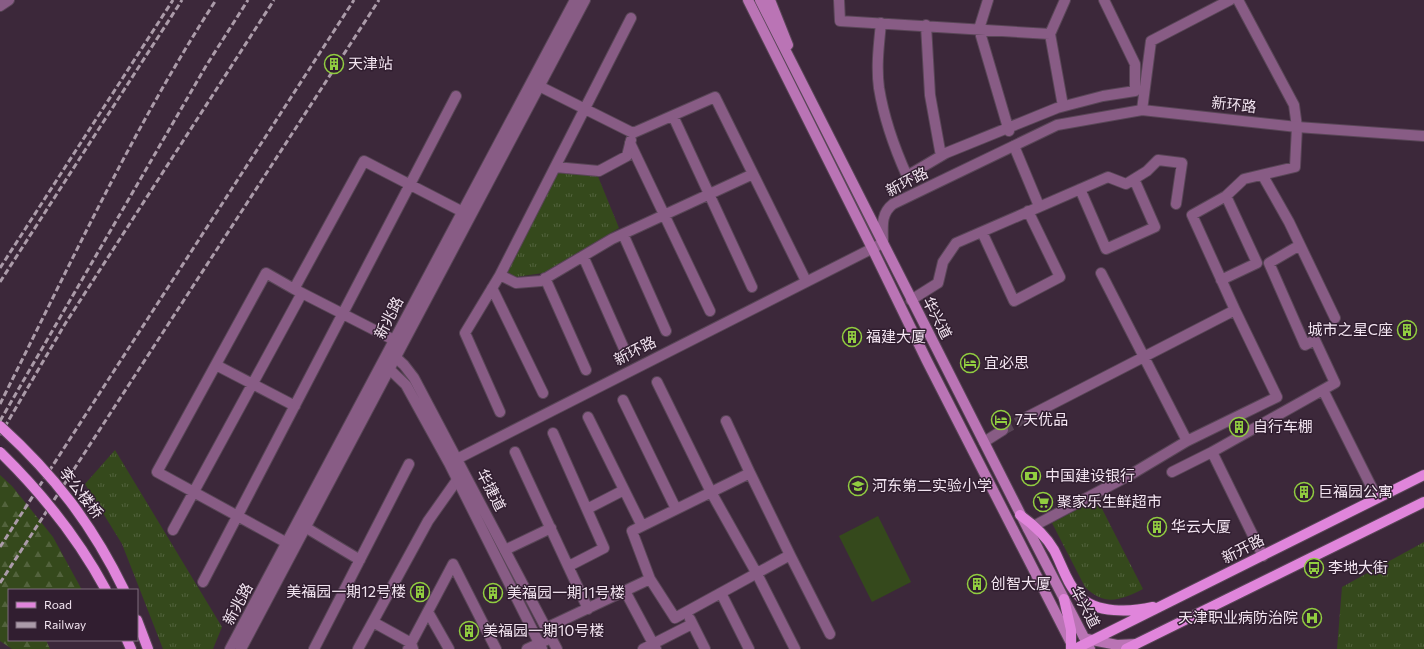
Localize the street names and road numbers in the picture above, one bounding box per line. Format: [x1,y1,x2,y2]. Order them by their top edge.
street label: 新环路 [1211,93,1257,115]
street label: 新环路 [882,163,931,199]
street label: 新兆路 [370,293,406,342]
street label: 华兴道 [920,293,956,342]
street label: 新环路 [610,332,659,368]
street label: 李公楼桥 [56,463,107,522]
street label: 华捷道 [474,465,510,514]
street label: 新开路 [1218,530,1267,566]
street label: 新兆路 [219,579,256,628]
street label: 华兴道 [1067,582,1104,631]

